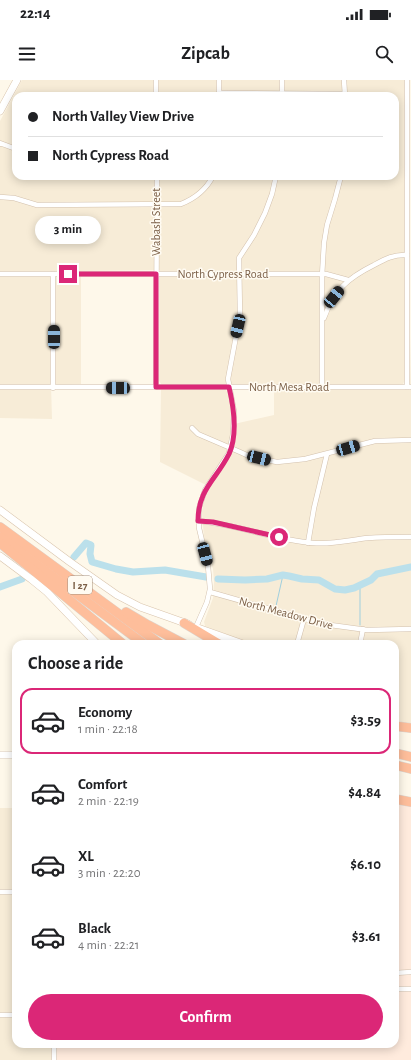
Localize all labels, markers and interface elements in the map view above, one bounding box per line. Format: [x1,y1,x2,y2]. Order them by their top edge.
text: 22:14 [20,6,51,21]
icon: menu [16,43,38,65]
icon: search [373,43,395,65]
text: Zipcab [181,45,230,63]
text: North Valley View Drive [52,109,194,124]
text: North Cypress Road [52,148,169,163]
street label: Wabash Street [150,188,162,256]
callout: 3 min [35,216,101,244]
text: 3 min [54,223,82,236]
route end [59,265,77,283]
street label: North Cypress Road [177,268,269,281]
car [322,284,346,310]
car [229,313,247,339]
car [48,325,60,349]
street label: North Mesa Road [249,381,329,393]
car [106,382,130,394]
car [335,439,361,457]
car [246,449,272,467]
route start [270,528,288,546]
car [196,541,214,567]
road number: I 27 [68,576,92,594]
street label: North Meadow Drive [238,595,334,631]
text: Choose a ride [28,655,123,673]
icon: car [30,703,66,739]
text: Economy [78,705,132,720]
text: $3.59 [351,713,381,728]
text: 1 min · 22:18 [78,723,138,736]
icon: car [30,775,66,811]
text: Comfort [78,777,127,792]
text: $4.84 [348,785,381,800]
text: 2 min · 22:19 [78,795,139,808]
icon: car [30,847,66,883]
text: XL [78,849,94,864]
text: $6.10 [350,857,381,872]
text: 3 min · 22:20 [78,867,141,880]
icon: car [30,919,66,955]
text: Black [78,921,111,936]
text: $3.61 [352,929,381,944]
text: 4 min · 22:21 [78,939,139,952]
button: Confirm [28,994,383,1040]

